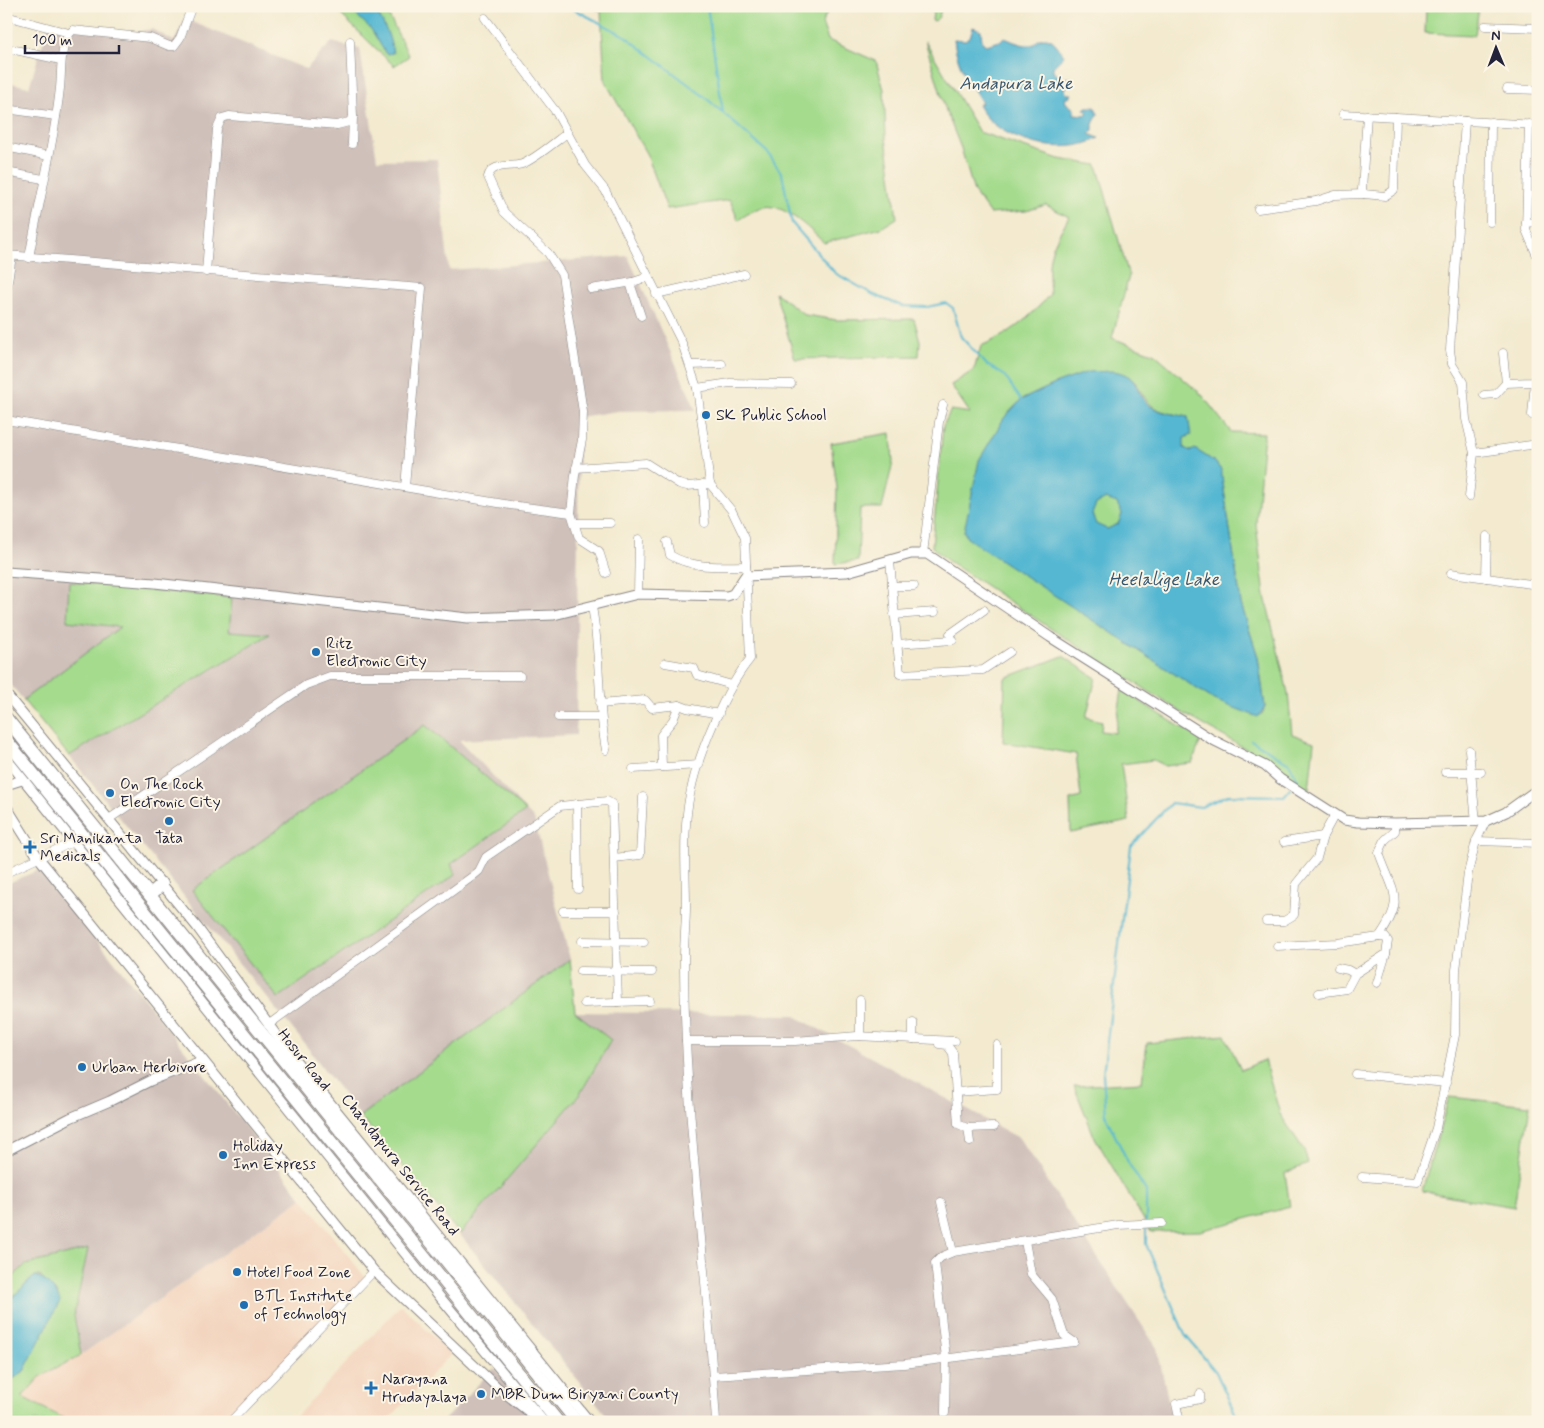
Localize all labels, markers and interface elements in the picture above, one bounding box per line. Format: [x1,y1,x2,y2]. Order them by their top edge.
scale bar [25,22,119,54]
north arrow [1472,22,1522,72]
text: N [1491,27,1501,45]
text: 100 m [32,31,72,51]
water label: Andapura Lake [959,72,1073,96]
place label: SK Public School [716,405,827,426]
marker: SK Public School [700,409,712,421]
water label: Heelalige Lake [1108,568,1220,592]
place label: Ritz Electronic City [326,633,427,672]
marker: Ritz Electronic City [310,646,322,658]
place label: On The Rock Electronic City [120,774,221,813]
marker: On The Rock Electronic City [104,787,116,799]
marker: Tata [163,815,175,827]
place label: Sri Manikanta Medicals [40,828,142,867]
place label: Tata [155,828,183,849]
marker: Sri Manikanta Medicals [24,841,36,853]
street label: Hosur Road [273,1025,335,1095]
place label: Urban Herbivore [92,1057,207,1078]
marker: Urban Herbivore [76,1061,88,1073]
street label: Chandapura Service Road [336,1090,464,1240]
place label: Holiday Inn Express [233,1136,316,1175]
marker: Holiday Inn Express [217,1149,229,1161]
place label: Hotel Food Zone [247,1262,351,1283]
marker: Hotel Food Zone [231,1266,243,1278]
place label: BTL Institute of Technology [254,1286,353,1326]
marker: BTL Institute of Technology [238,1299,250,1311]
place label: Narayana Hrudayalaya [382,1369,467,1408]
marker: Narayana Hrudayalaya [364,1381,378,1395]
place label: MBR Dum Biryani County [491,1384,679,1405]
marker: MBR Dum Biryani County [475,1388,487,1400]

